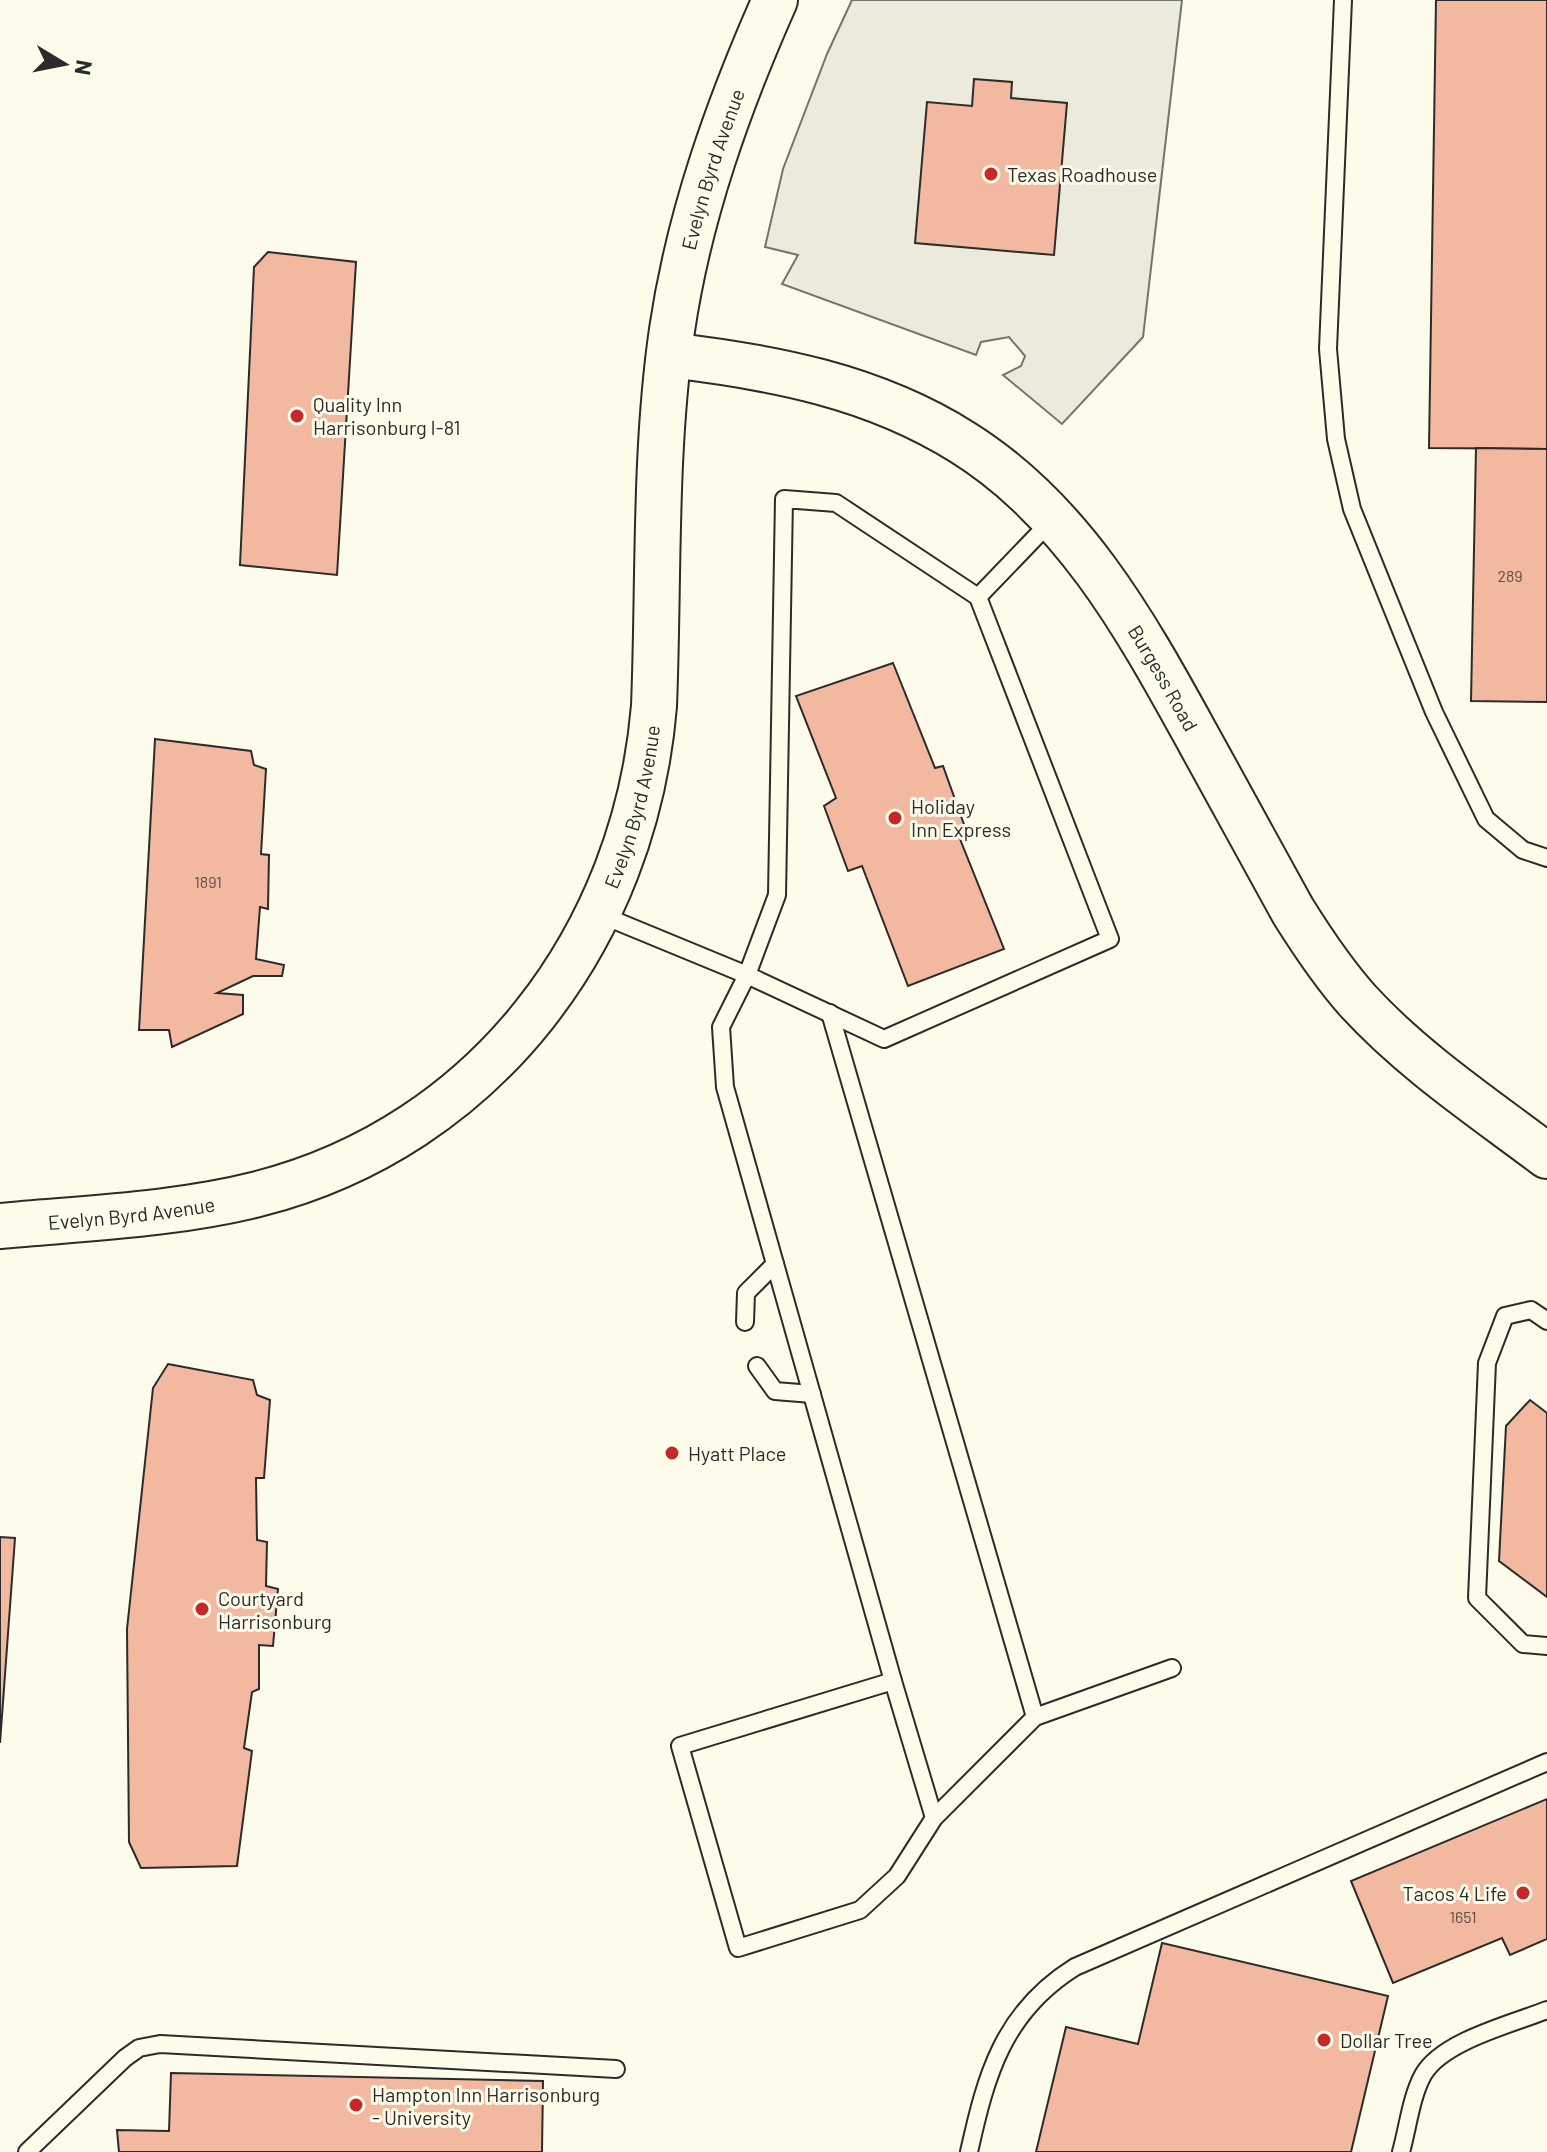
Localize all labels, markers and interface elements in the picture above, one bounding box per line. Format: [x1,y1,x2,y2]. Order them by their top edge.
north arrow [24,24,104,104]
text: N [71,58,99,77]
street label: Evelyn Byrd Avenue [676,85,749,252]
place label: Texas Roadhouse [1007,162,1158,186]
marker: Texas Roadhouse [982,165,1000,183]
place label: Quality Inn Harrisonburg I-81 [313,392,461,439]
marker: Quality Inn Harrisonburg I-81 [288,407,306,425]
house number: 289 [1497,566,1523,585]
street label: Burgess Road [1124,620,1204,735]
street label: Evelyn Byrd Avenue [599,724,664,892]
place label: Holiday Inn Express [911,794,1011,841]
marker: Holiday Inn Express [886,809,904,827]
house number: 1891 [194,872,222,891]
street label: Evelyn Byrd Avenue [47,1191,217,1234]
place label: Hyatt Place [688,1441,786,1465]
marker: Hyatt Place [663,1444,681,1462]
place label: Courtyard Harrisonburg [218,1586,332,1633]
marker: Courtyard Harrisonburg [193,1600,211,1618]
place label: Tacos 4 Life [1403,1881,1507,1905]
marker: Tacos 4 Life [1514,1884,1532,1902]
house number: 1651 [1449,1907,1477,1926]
place label: Dollar Tree [1340,2028,1433,2052]
marker: Dollar Tree [1315,2031,1333,2049]
place label: Hampton Inn Harrisonburg - University [372,2082,600,2129]
marker: Hampton Inn Harrisonburg - University [347,2096,365,2114]

